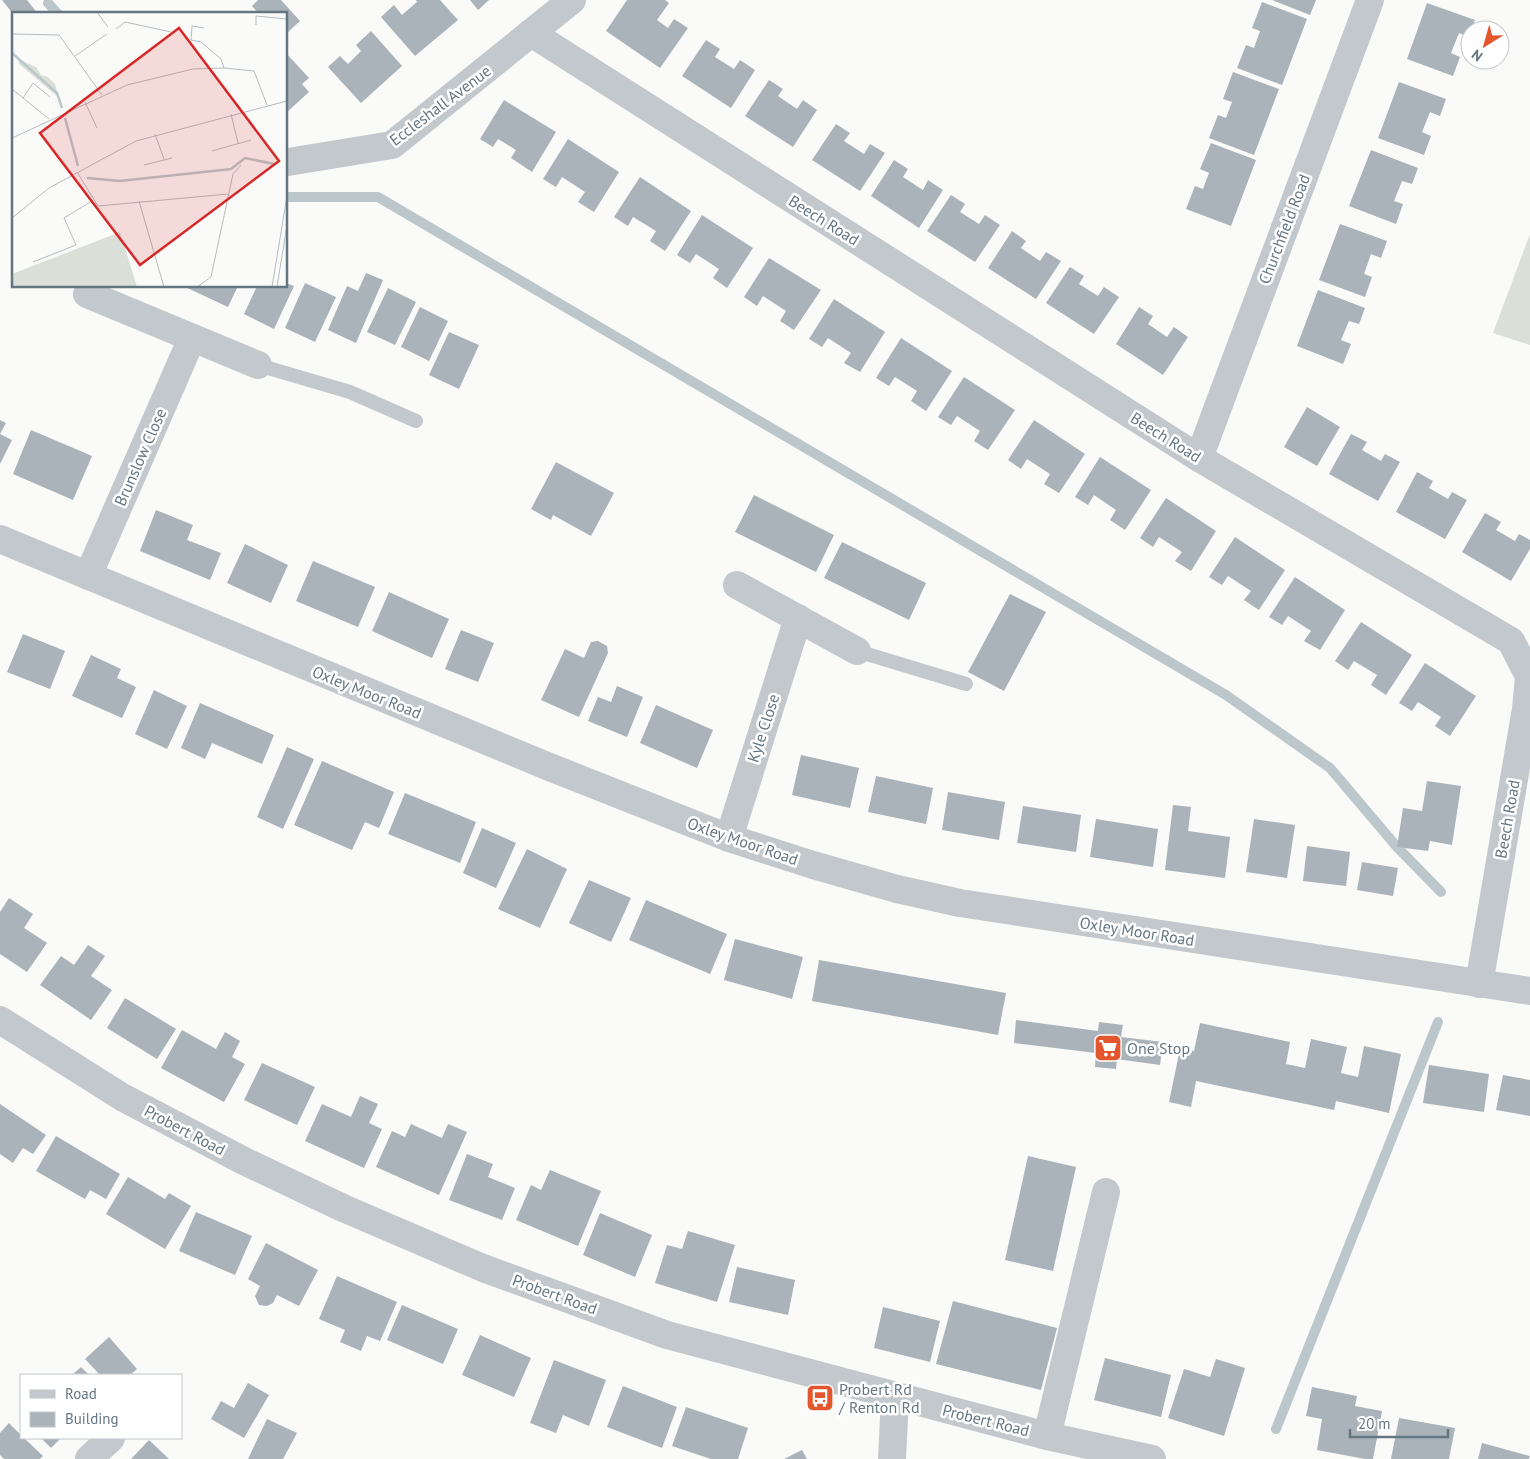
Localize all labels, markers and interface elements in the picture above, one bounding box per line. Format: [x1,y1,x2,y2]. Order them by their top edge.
inset map [12,12,288,288]
north arrow [1460,20,1510,70]
text: N [1468,45,1486,65]
street label: Eccleshall Avenue [385,60,495,150]
street label: Churchfield Road [1254,171,1314,287]
street label: Beech Road [785,190,863,250]
street label: Brunslow Close [110,405,170,509]
street label: Beech Road [1127,407,1205,467]
street label: Oxley Moor Road [310,661,424,723]
street label: Kyle Close [743,691,783,765]
street label: Beech Road [1490,778,1524,860]
street label: Oxley Moor Road [685,813,801,869]
street label: Oxley Moor Road [1078,912,1196,950]
supermarket icon: One Stop [1093,1033,1123,1063]
place label: One Stop [1127,1038,1190,1058]
street label: Probert Road [141,1100,229,1160]
street label: Probert Road [510,1269,600,1319]
legend [20,1374,182,1439]
place label: Probert Rd / Renton Rd [838,1379,920,1417]
bus stop icon: Probert Rd / Renton Rd [805,1383,835,1413]
text: Road [65,1384,97,1403]
street label: Probert Road [941,1400,1031,1440]
scale bar [1350,1406,1448,1438]
text: Building [65,1409,119,1428]
text: 20 m [1358,1414,1391,1433]

